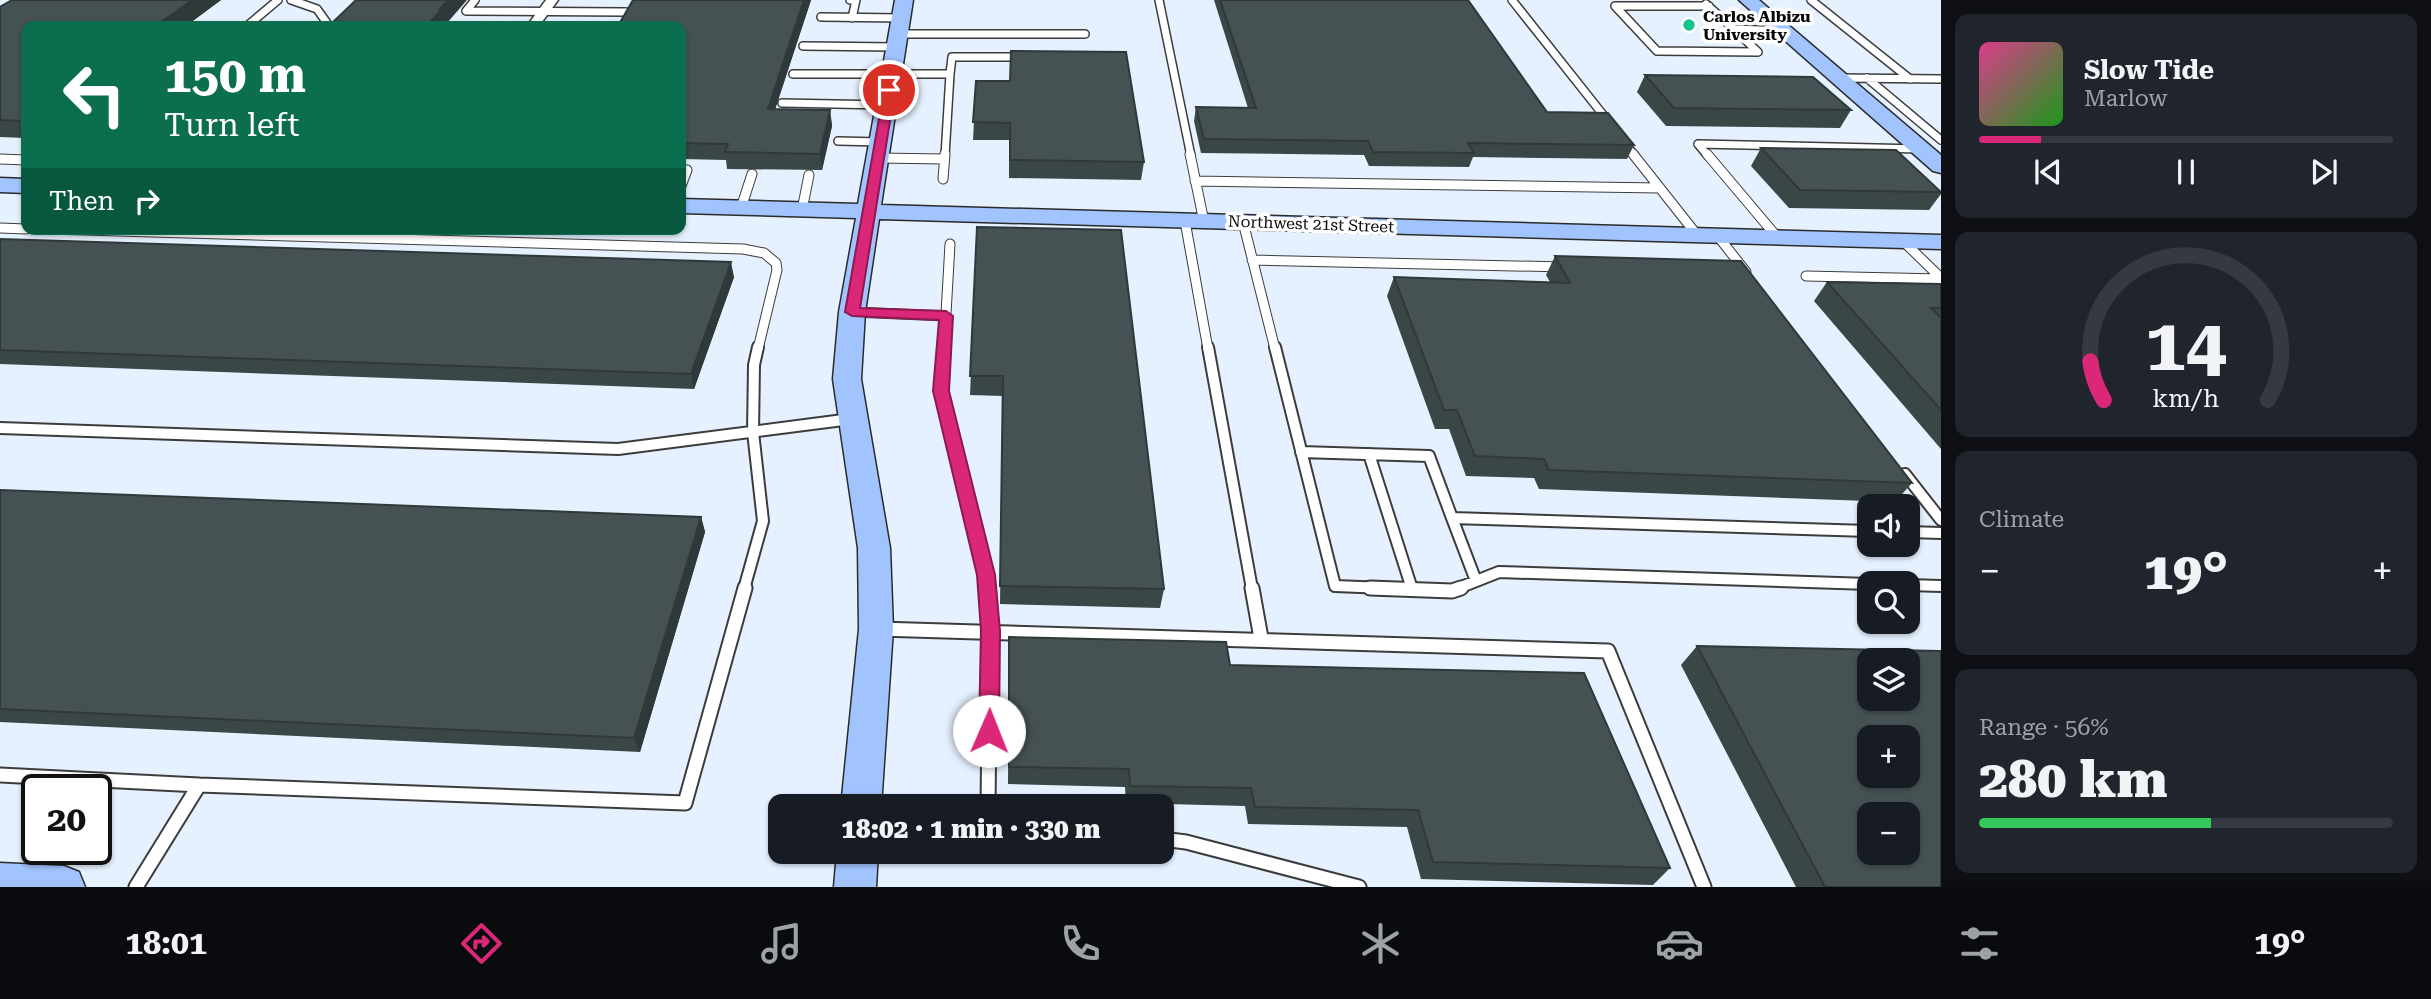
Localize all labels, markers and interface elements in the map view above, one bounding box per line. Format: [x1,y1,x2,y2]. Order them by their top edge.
place label: Carlos Albizu University [1703,7,1811,44]
marker: Carlos Albizu University [1681,17,1697,33]
text: 150 m [164,47,306,104]
icon: left [49,49,140,140]
text: Slow Tide [2084,55,2214,85]
pin [859,60,919,120]
icon: arrive [870,71,908,109]
text: Marlow [2084,85,2167,112]
text: Turn left [164,106,299,144]
icon: previous [2029,153,2067,191]
icon: pause [2167,153,2205,191]
icon: next [2305,153,2343,191]
icon: right [128,182,166,220]
text: Then [49,186,114,216]
street label: Northwest 21st Street [1228,212,1394,236]
text: 14 [2145,304,2227,389]
text: km/h [2153,384,2219,413]
map controls [1857,494,1920,865]
button: sound [1857,494,1920,557]
text: Climate [1979,506,2064,533]
text: 19° [2144,541,2228,602]
text: − [1979,549,2000,593]
text: + [2372,549,2393,593]
button: search [1857,571,1920,634]
button: layers [1857,648,1920,711]
position arrow [952,694,1026,768]
text: Range · 56% [1979,714,2108,741]
button: + [1857,725,1920,788]
text: 280 km [1979,749,2167,810]
speed limit sign: 20 [21,774,112,865]
button: − [1857,802,1920,865]
text: 18:02 · 1 min · 330 m [841,814,1101,844]
icon: directions [457,919,506,968]
icon: music [757,919,806,968]
icon: phone [1056,919,1105,968]
icon: climate [1356,919,1405,968]
icon: car [1655,919,1704,968]
icon: filters [1955,919,2004,968]
text: 18:01 [125,924,207,962]
text: 19° [2254,924,2306,962]

